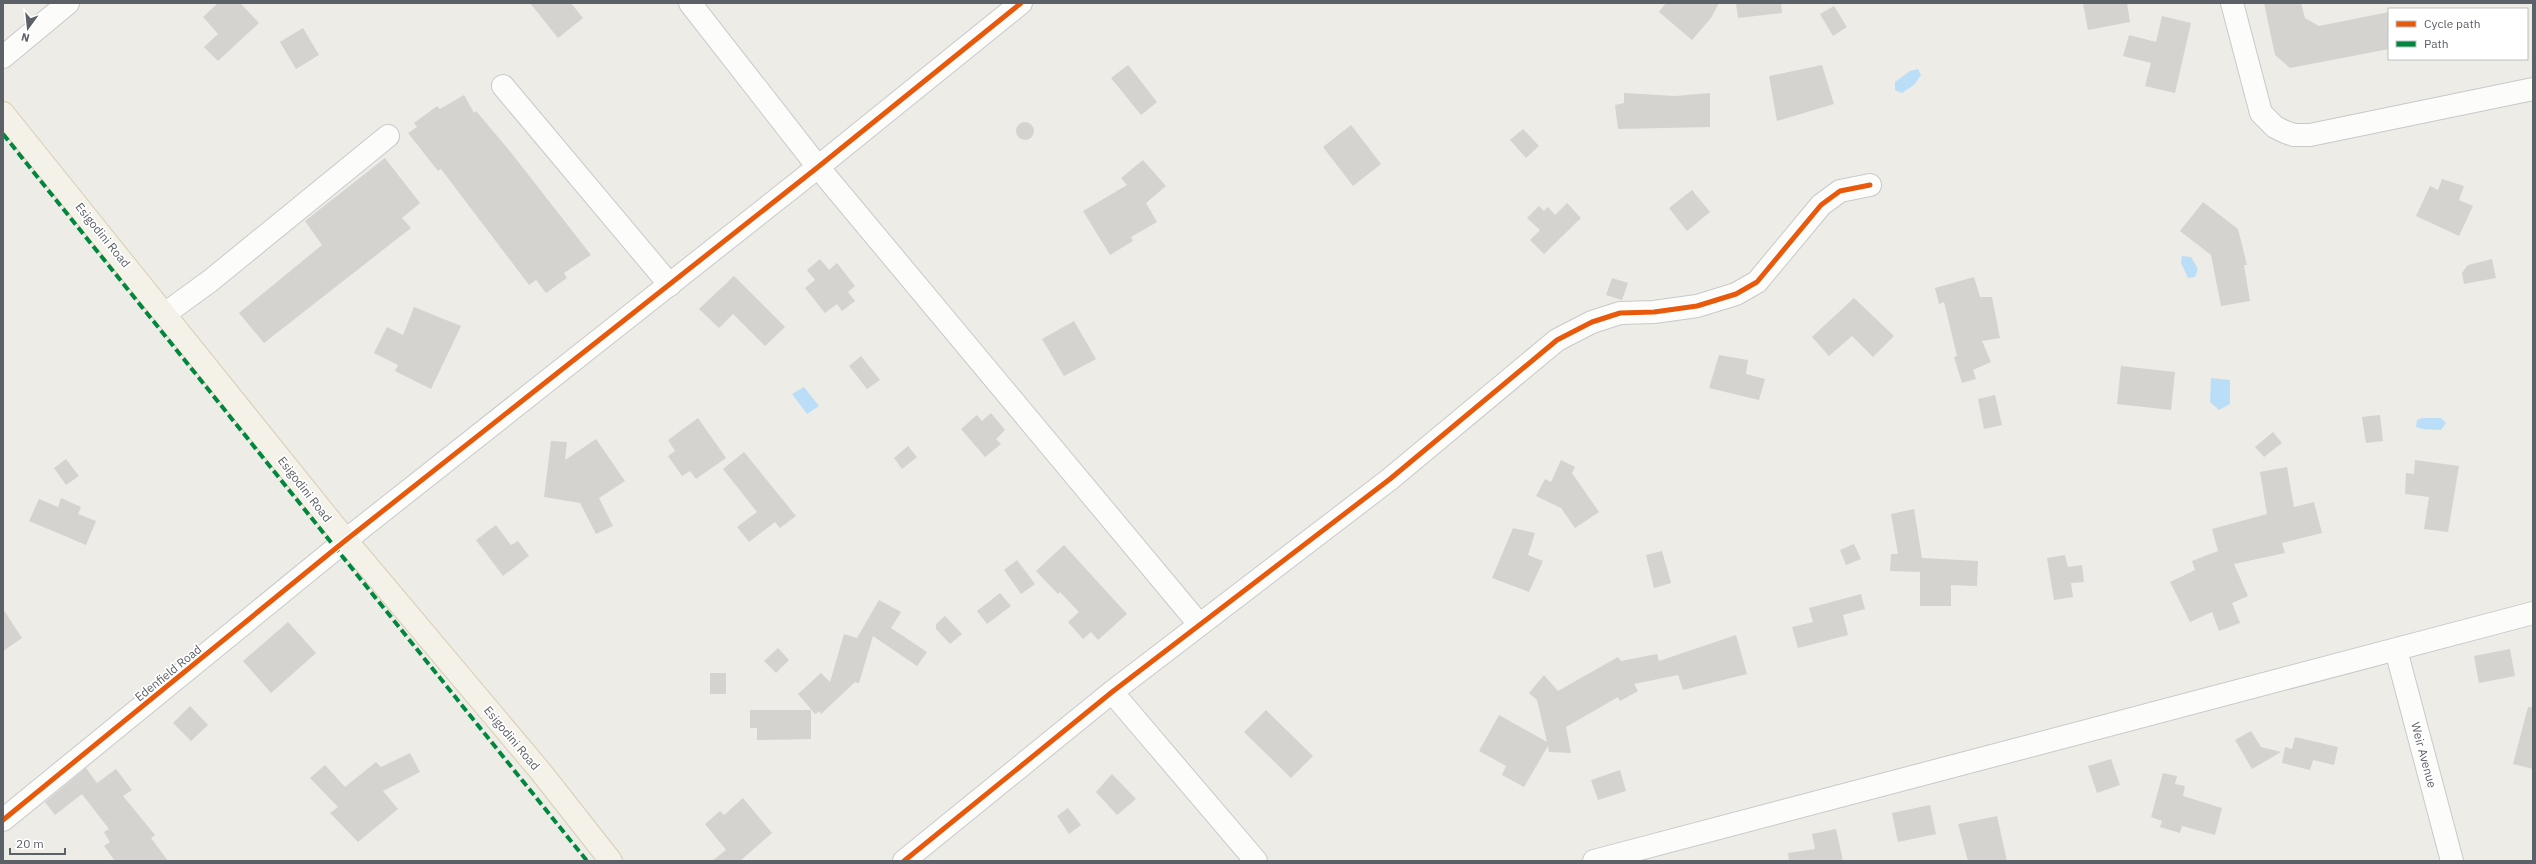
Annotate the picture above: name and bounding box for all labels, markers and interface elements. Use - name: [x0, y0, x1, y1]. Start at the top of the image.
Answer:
- north arrow: [8, 8, 48, 48]
- legend: [2388, 8, 2528, 60]
- text: Cycle path: [2424, 16, 2481, 31]
- text: N: [20, 30, 31, 45]
- text: Path: [2424, 36, 2449, 51]
- street label: Esigodini Road: [72, 200, 134, 270]
- street label: Esigodini Road: [275, 453, 335, 525]
- street label: Edenfield Road: [132, 642, 204, 704]
- street label: Esigodini Road: [481, 703, 543, 773]
- street label: Weir Avenue: [2408, 721, 2440, 790]
- scale bar: [10, 830, 65, 856]
- text: 20 m: [16, 836, 44, 851]

